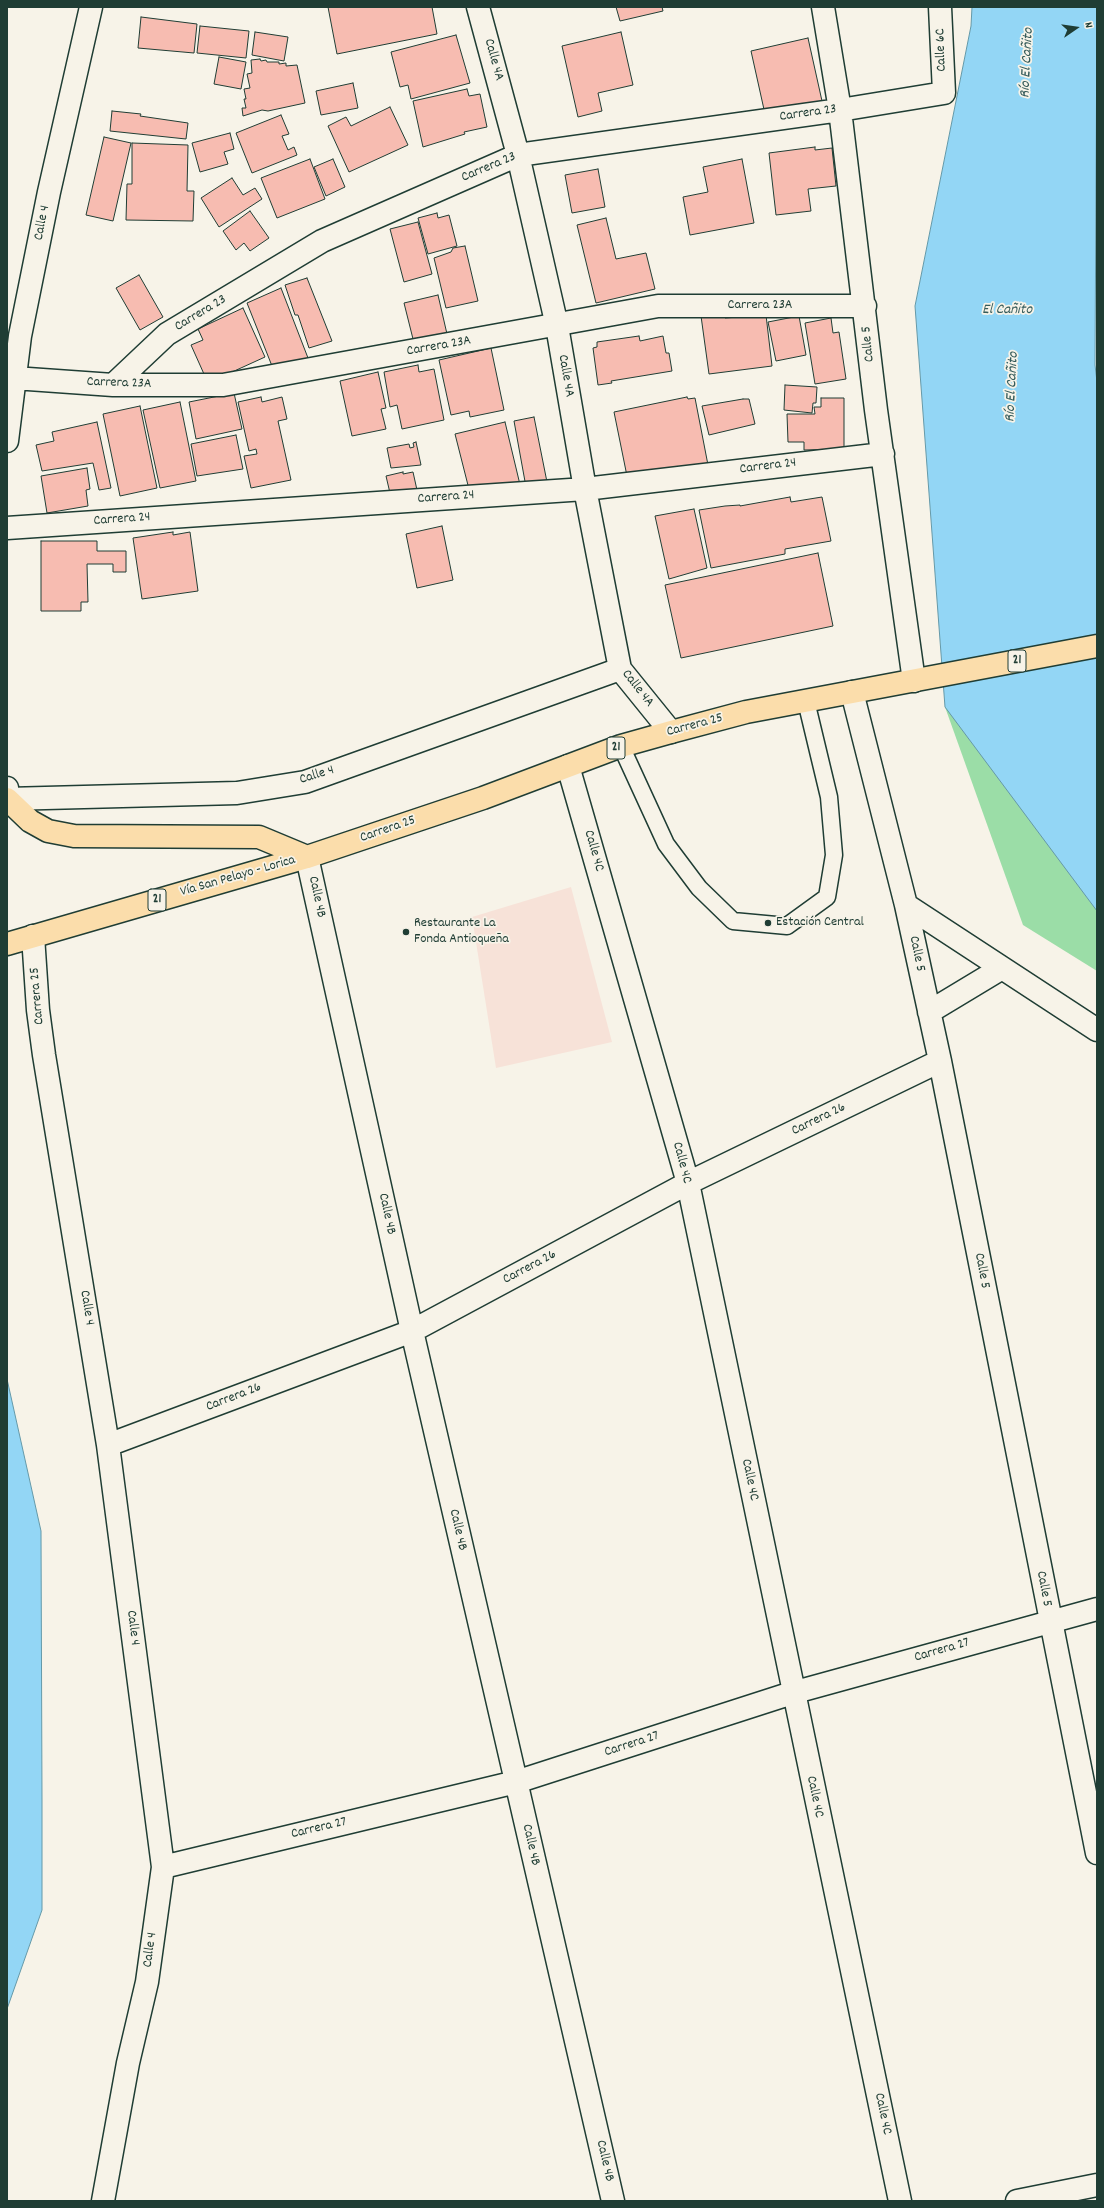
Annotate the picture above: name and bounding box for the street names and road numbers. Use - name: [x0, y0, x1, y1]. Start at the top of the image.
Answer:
- street label: Calle 6C: [933, 28, 951, 72]
- street label: Calle 4A: [479, 37, 507, 83]
- street label: Carrera 23: [778, 102, 838, 126]
- street label: Carrera 23: [459, 149, 519, 187]
- street label: Calle 4: [31, 204, 55, 242]
- street label: Carrera 23: [172, 292, 230, 336]
- street label: Carrera 23A: [728, 298, 792, 314]
- street label: Calle 5: [859, 325, 879, 363]
- street label: Carrera 23A: [406, 333, 472, 361]
- street label: Calle 4A: [553, 353, 577, 399]
- street label: Carrera 23A: [86, 374, 152, 394]
- street label: Carrera 24: [739, 455, 797, 479]
- street label: Carrera 24: [417, 488, 475, 508]
- street label: Carrera 24: [93, 510, 151, 530]
- road number: 21: [1008, 650, 1026, 672]
- street label: Calle 4A: [617, 667, 657, 711]
- street label: Carrera 25: [665, 710, 725, 742]
- road number: 21: [607, 737, 625, 759]
- street label: Calle 4: [298, 763, 336, 789]
- street label: Carrera 25: [358, 813, 418, 847]
- street label: Calle 4C: [579, 828, 607, 874]
- street label: Vía San Pelayo - Lorica: [179, 853, 297, 901]
- street label: Calle 4B: [303, 875, 329, 919]
- road number: 21: [148, 889, 166, 911]
- street label: Calle 5: [904, 935, 928, 973]
- street label: Carrera 25: [27, 967, 49, 1025]
- street label: Carrera 26: [789, 1100, 849, 1140]
- street label: Calle 4C: [667, 1140, 695, 1186]
- street label: Calle 4B: [373, 1192, 399, 1236]
- street label: Carrera 26: [500, 1247, 560, 1289]
- street label: Calle 5: [969, 1252, 993, 1290]
- street label: Calle 4: [75, 1289, 97, 1327]
- street label: Carrera 26: [204, 1380, 264, 1416]
- street label: Calle 4C: [736, 1458, 762, 1502]
- street label: Calle 4B: [444, 1508, 470, 1552]
- street label: Calle 5: [1031, 1570, 1055, 1608]
- street label: Calle 4: [122, 1609, 142, 1647]
- street label: Carrera 27: [913, 1635, 971, 1667]
- street label: Carrera 27: [603, 1728, 661, 1762]
- street label: Calle 4C: [801, 1775, 827, 1819]
- street label: Carrera 27: [290, 1814, 348, 1844]
- street label: Calle 4B: [517, 1823, 543, 1867]
- street label: Calle 4: [140, 1931, 162, 1969]
- street label: Calle 4C: [869, 2092, 895, 2136]
- street label: Calle 4B: [591, 2139, 617, 2183]

